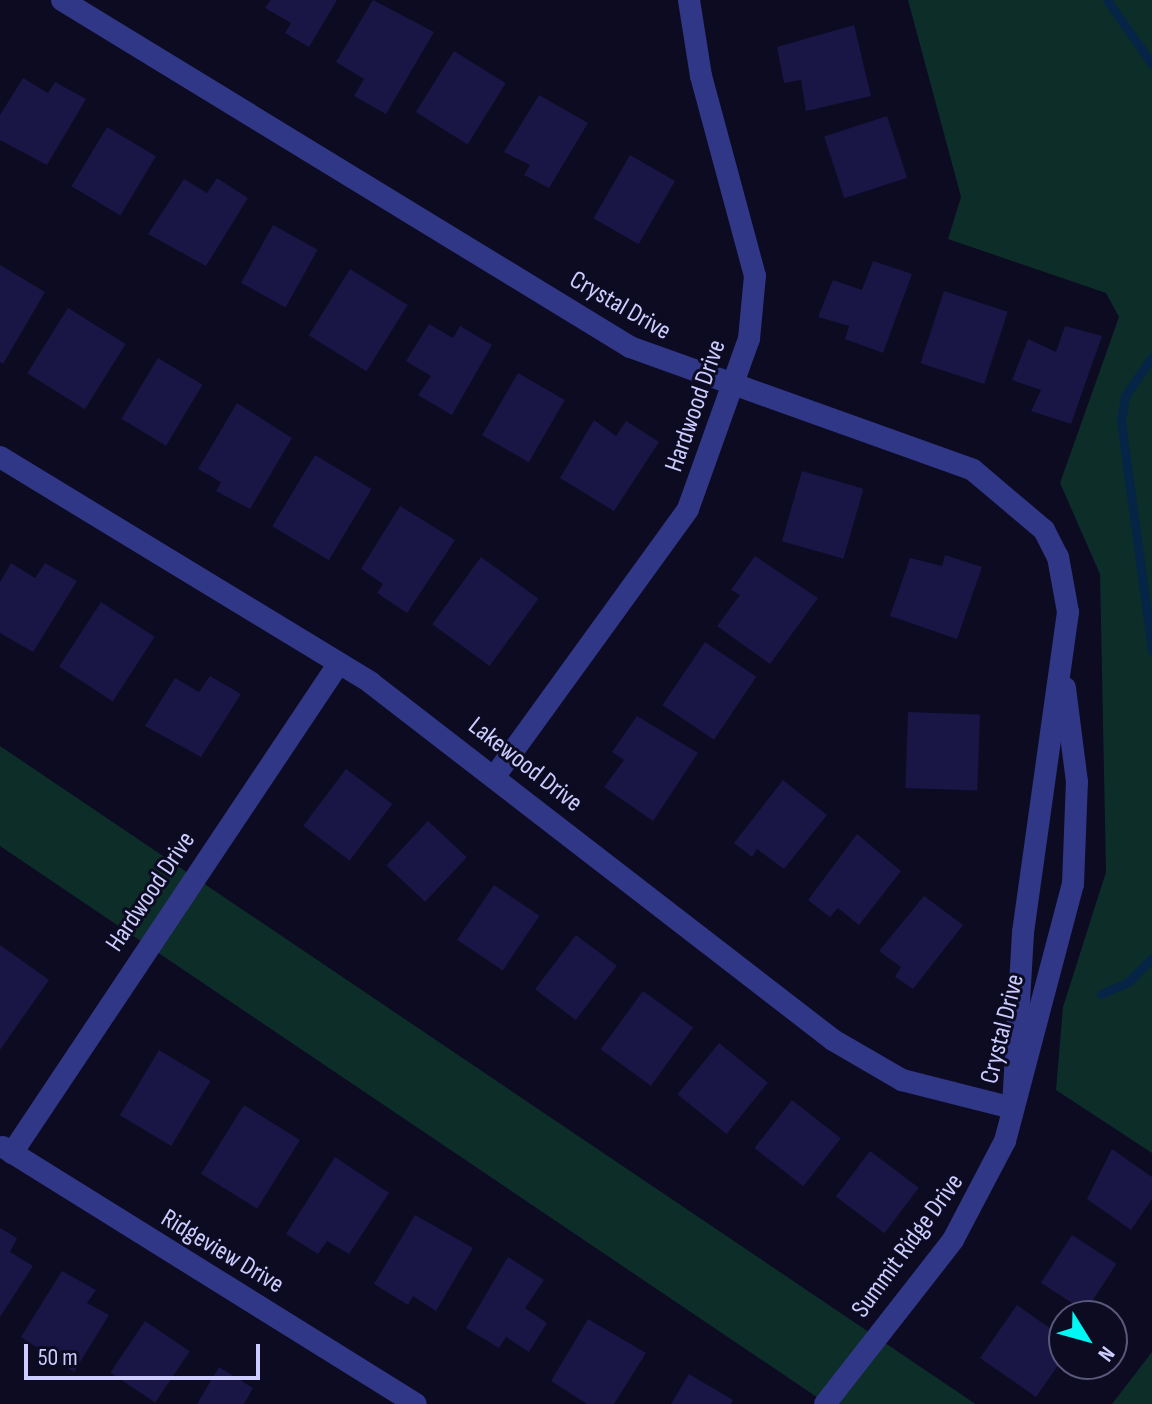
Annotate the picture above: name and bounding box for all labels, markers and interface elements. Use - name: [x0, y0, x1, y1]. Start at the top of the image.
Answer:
- street label: Crystal Drive: [564, 265, 676, 347]
- street label: Hardwood Drive: [659, 336, 733, 476]
- street label: Lakewood Drive: [462, 711, 588, 819]
- street label: Hardwood Drive: [100, 826, 202, 958]
- street label: Crystal Drive: [974, 971, 1032, 1087]
- street label: Summit Ridge Drive: [845, 1168, 971, 1324]
- street label: Ridgeview Drive: [155, 1203, 289, 1301]
- north arrow: [1048, 1300, 1128, 1380]
- scale bar: [28, 1328, 264, 1378]
- text: N: [1092, 1341, 1120, 1366]
- text: 50 m: [38, 1343, 78, 1372]

